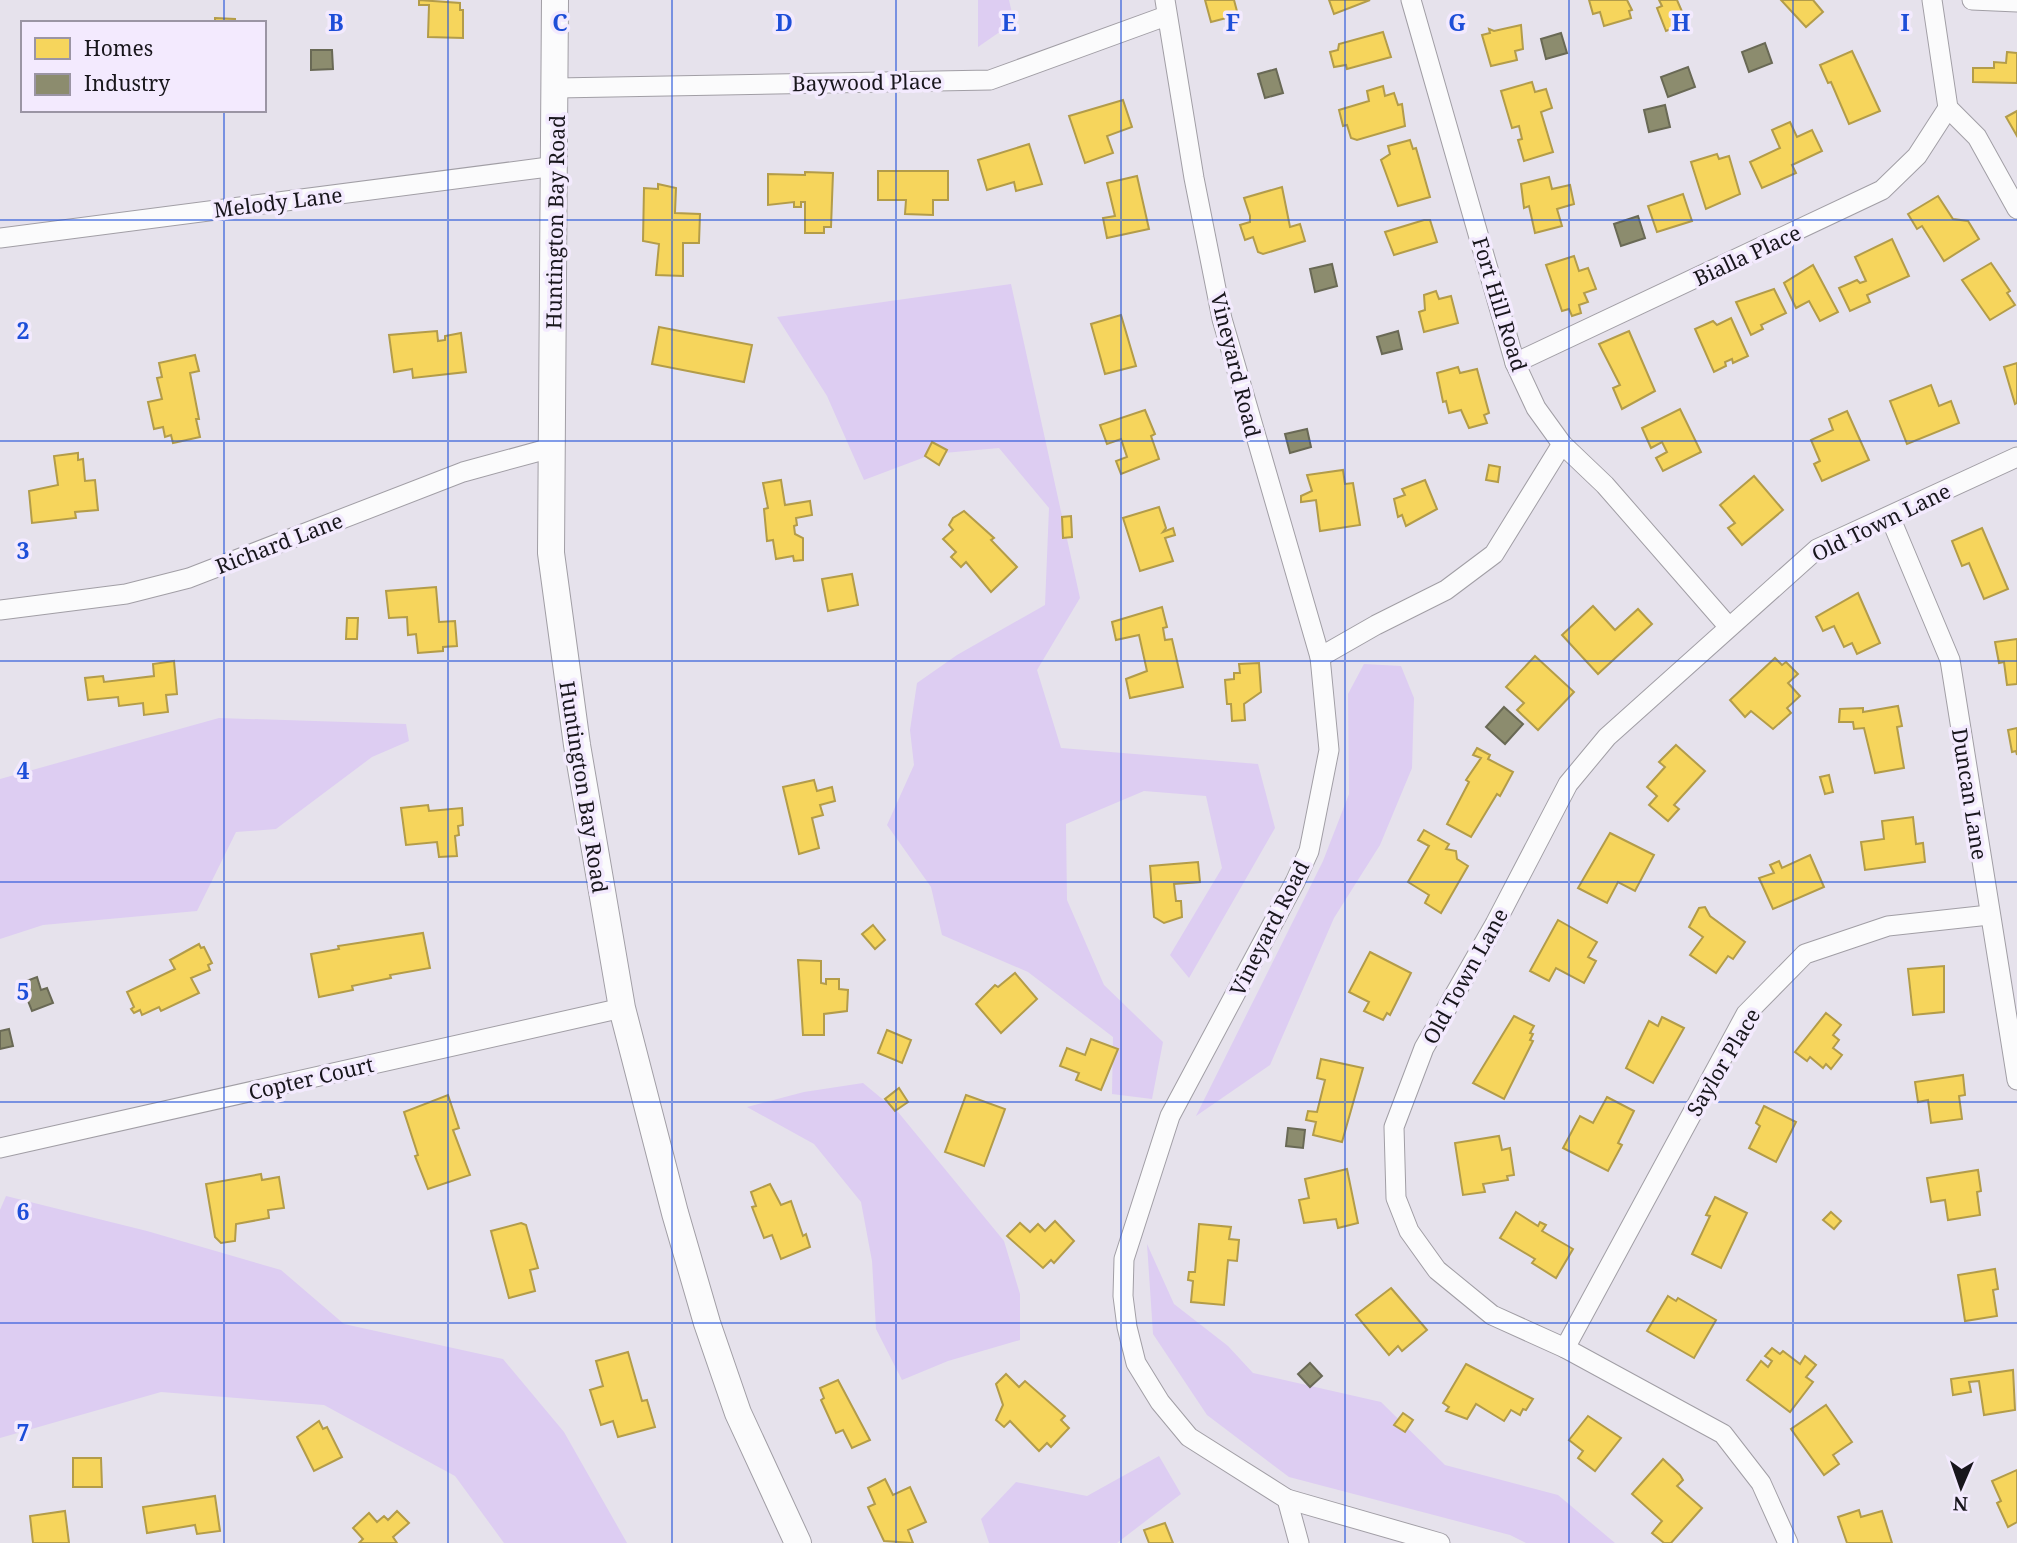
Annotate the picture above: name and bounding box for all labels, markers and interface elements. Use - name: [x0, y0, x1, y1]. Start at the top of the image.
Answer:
- text: B: [328, 6, 344, 38]
- text: C: [552, 6, 568, 38]
- text: D: [775, 6, 793, 38]
- text: E: [1001, 6, 1017, 38]
- text: F: [1226, 6, 1240, 38]
- text: G: [1448, 6, 1466, 38]
- text: H: [1672, 6, 1691, 38]
- text: I: [1900, 6, 1910, 38]
- legend: [21, 21, 266, 112]
- text: Homes: [84, 34, 153, 62]
- street label: Baywood Place: [792, 67, 942, 97]
- text: Industry: [84, 69, 170, 97]
- street label: Huntington Bay Road: [539, 115, 571, 329]
- street label: Melody Lane: [212, 180, 344, 224]
- street label: Bialla Place: [1689, 218, 1805, 292]
- street label: Fort Hill Road: [1466, 234, 1534, 375]
- street label: Vineyard Road: [1204, 290, 1268, 440]
- text: 2: [17, 314, 30, 346]
- street label: Old Town Lane: [1807, 476, 1955, 568]
- street label: Richard Lane: [211, 506, 347, 580]
- text: 3: [17, 534, 30, 566]
- street label: Huntington Bay Road: [553, 679, 615, 895]
- street label: Duncan Lane: [1946, 726, 1994, 862]
- text: 4: [17, 754, 30, 786]
- street label: Vineyard Road: [1223, 856, 1315, 1000]
- street label: Old Town Lane: [1416, 903, 1514, 1049]
- text: 5: [17, 975, 30, 1007]
- street label: Saylor Place: [1680, 1003, 1766, 1121]
- street label: Copter Court: [246, 1050, 376, 1106]
- text: 6: [17, 1195, 30, 1227]
- text: 7: [17, 1416, 30, 1448]
- north arrow: [1926, 1452, 1996, 1522]
- text: N: [1952, 1491, 1968, 1517]

